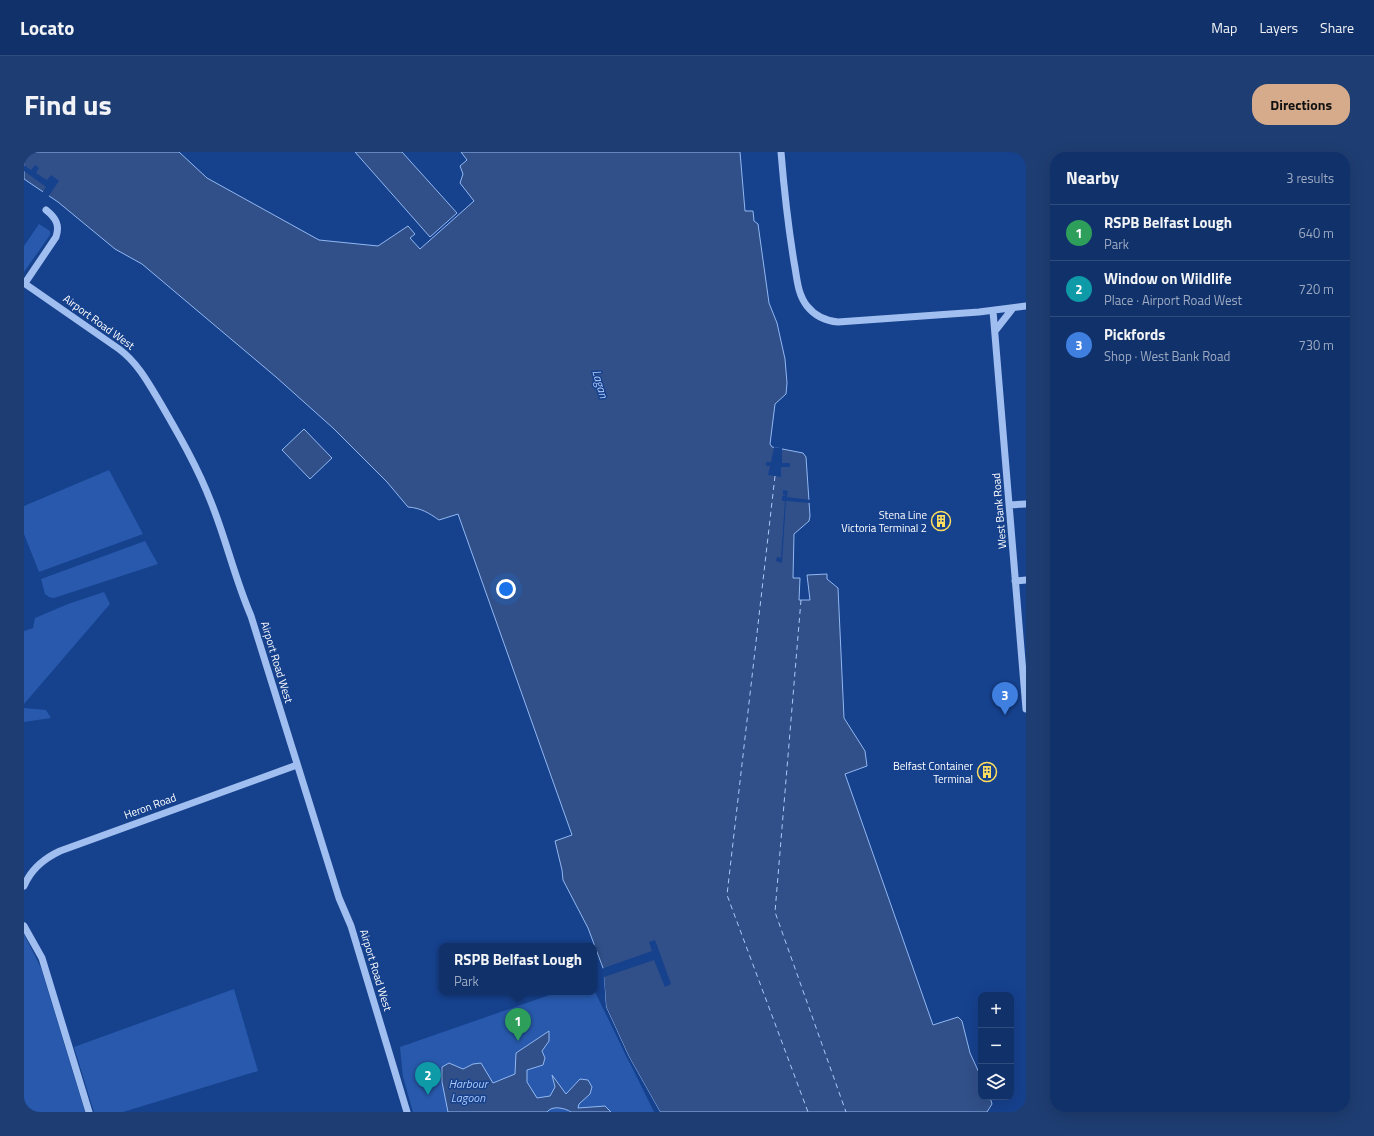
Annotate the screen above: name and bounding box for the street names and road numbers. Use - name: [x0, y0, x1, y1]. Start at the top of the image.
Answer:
- street label: Airport Road West: [60, 291, 138, 353]
- street label: West Bank Road: [988, 472, 1010, 550]
- street label: Airport Road West: [257, 619, 297, 705]
- street label: Heron Road: [122, 789, 179, 823]
- street label: Airport Road West: [356, 927, 396, 1013]

